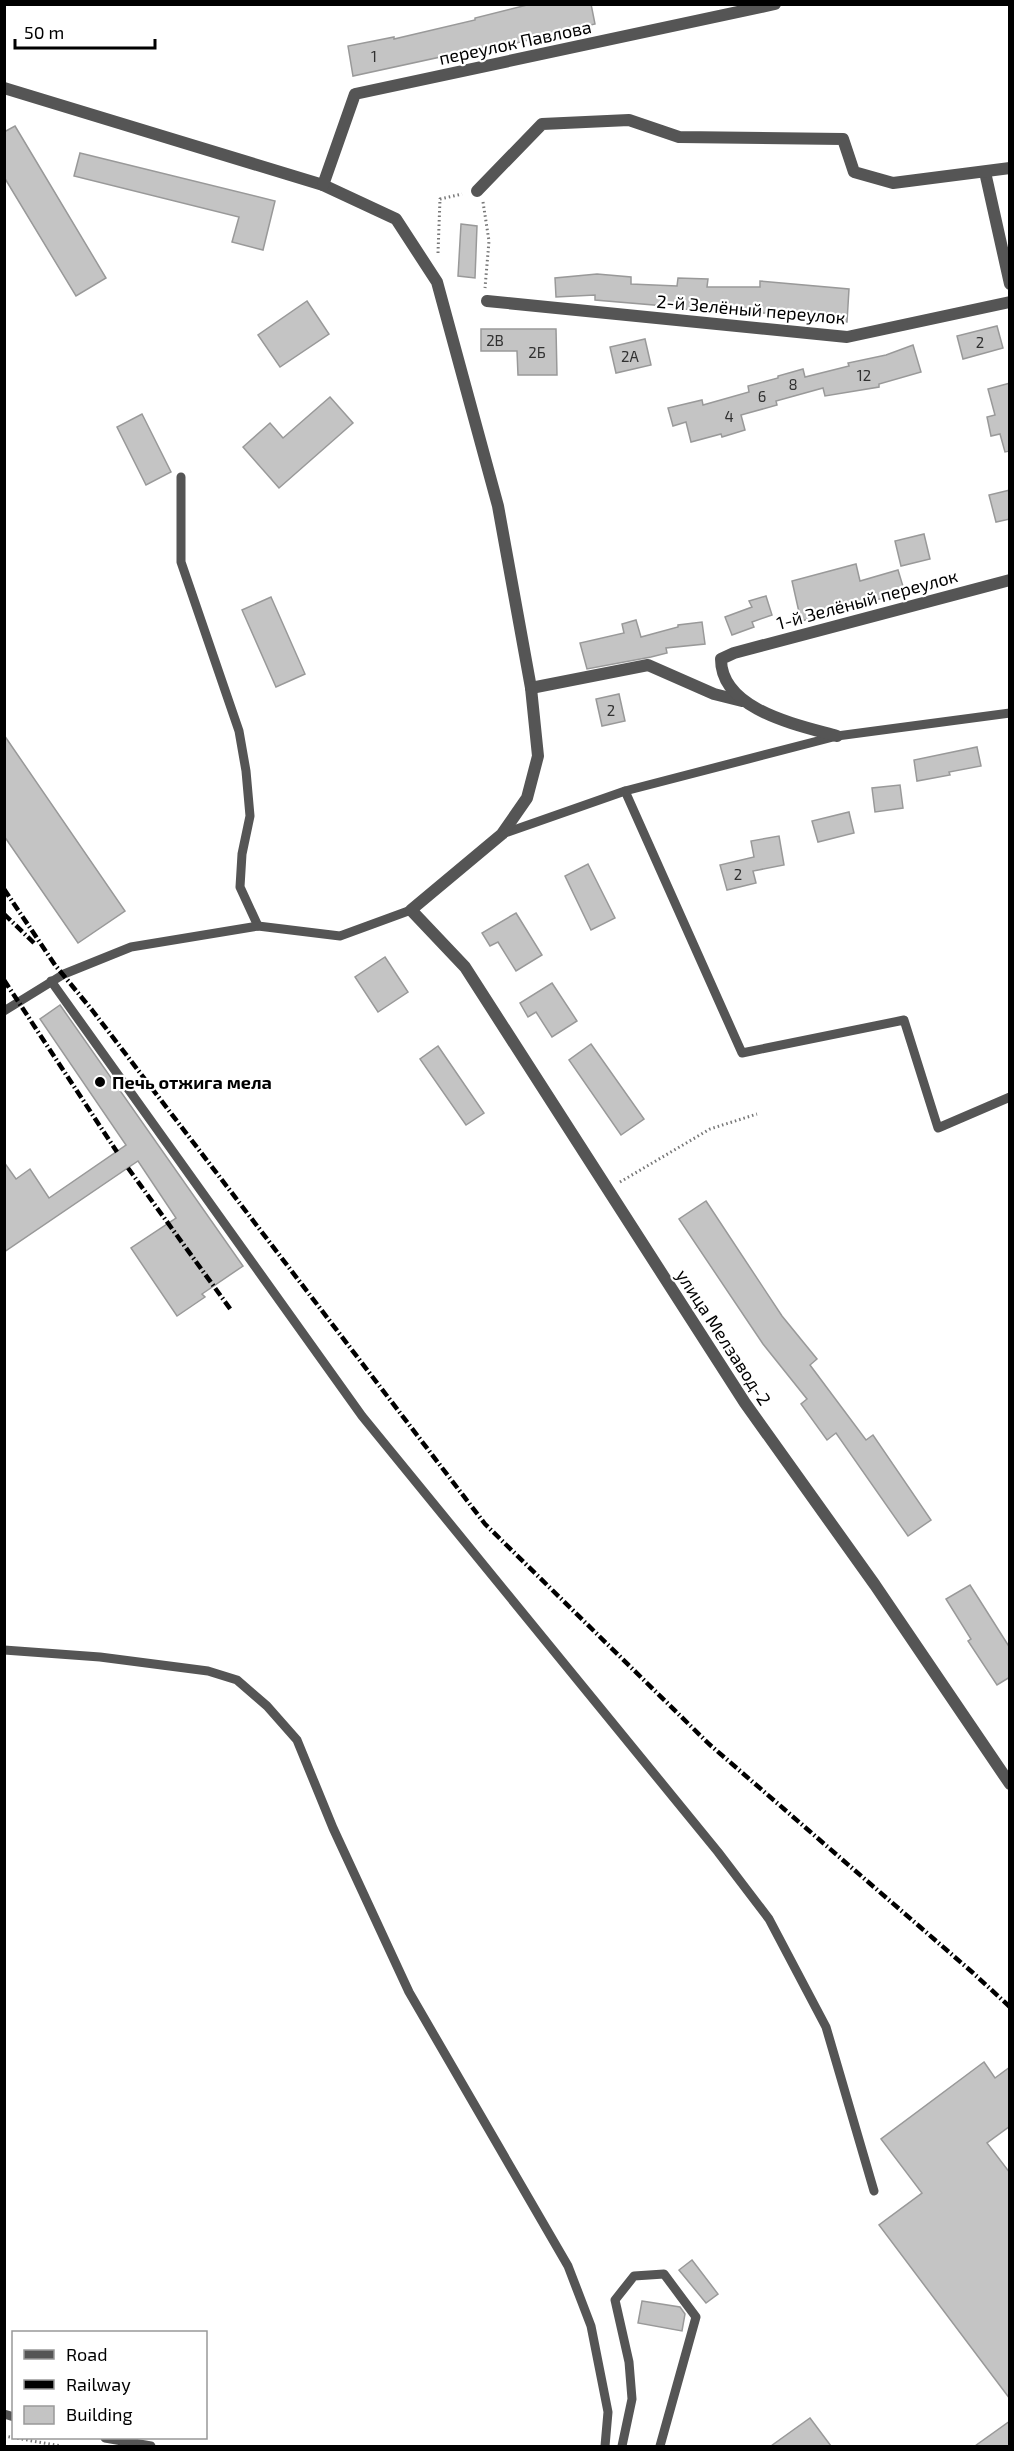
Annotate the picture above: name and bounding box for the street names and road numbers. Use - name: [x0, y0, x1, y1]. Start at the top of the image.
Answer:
- street label: переулок Павлова: [437, 15, 593, 69]
- street label: 2-й Зелёный переулок: [656, 290, 847, 328]
- street label: 1-й Зелёный переулок: [774, 564, 960, 634]
- street label: улица Мелзавод-2: [672, 1265, 776, 1409]

